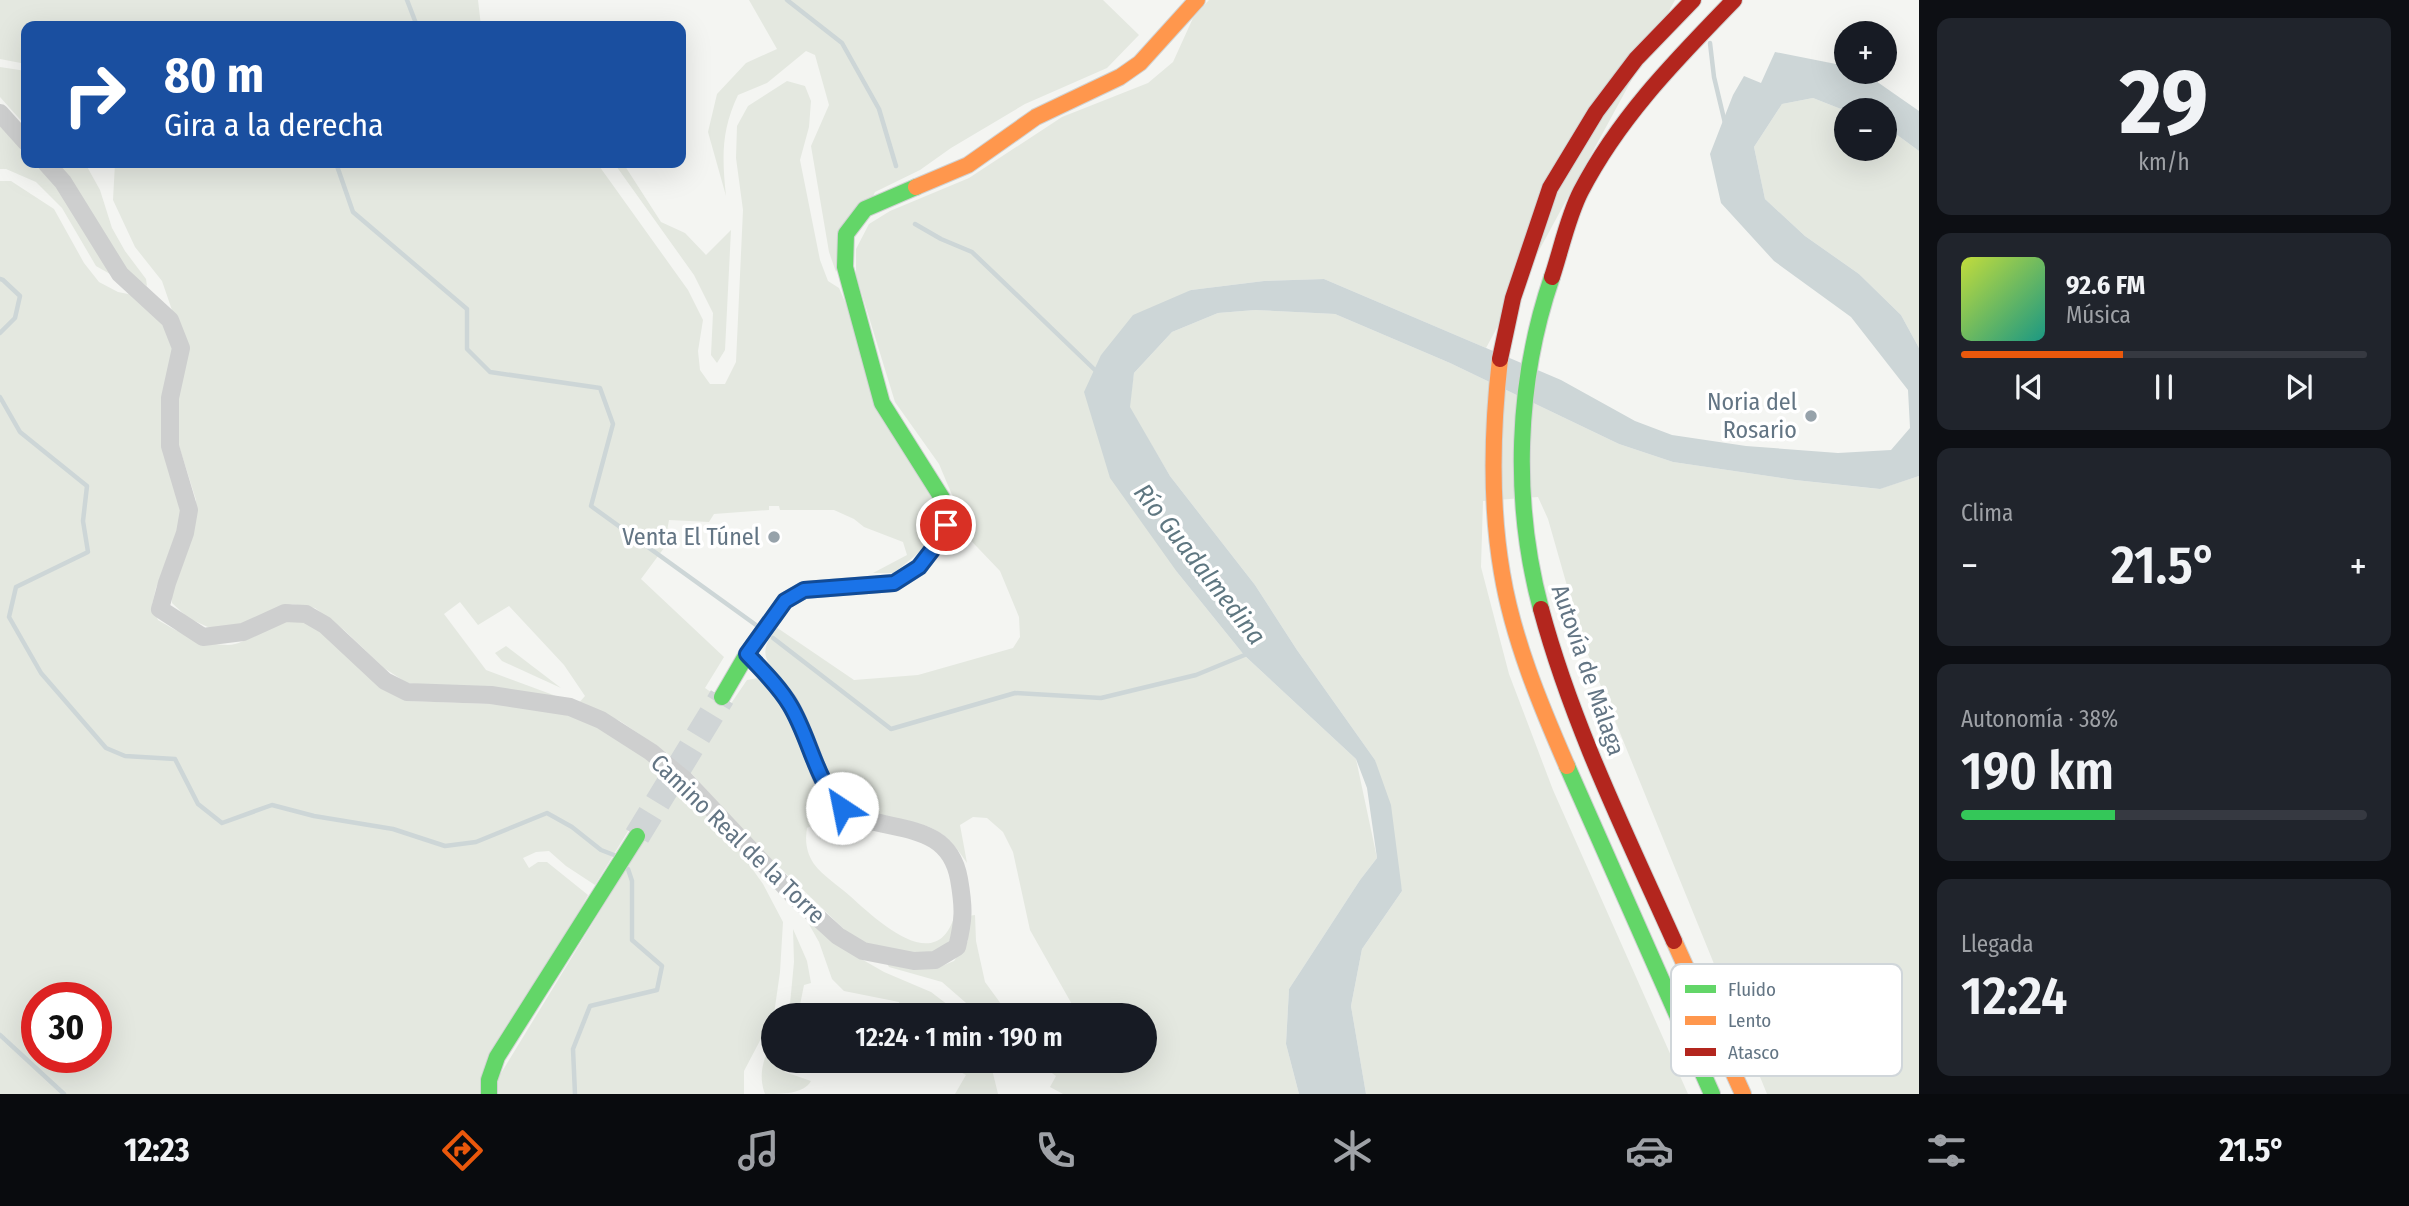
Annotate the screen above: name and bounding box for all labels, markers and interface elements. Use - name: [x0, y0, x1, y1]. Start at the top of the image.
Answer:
- map controls: [1834, 21, 1897, 161]
- button: +: [1834, 21, 1897, 84]
- text: 80 m: [164, 46, 264, 105]
- text: 29: [2120, 48, 2208, 157]
- icon: right: [49, 49, 140, 140]
- button: −: [1834, 98, 1897, 161]
- text: Gira a la derecha: [164, 106, 384, 144]
- text: km/h: [2138, 148, 2190, 176]
- text: 92.6 FM: [2066, 270, 2145, 301]
- text: Música: [2066, 301, 2131, 329]
- icon: previous: [2010, 368, 2048, 406]
- icon: pause: [2145, 368, 2183, 406]
- icon: next: [2280, 368, 2318, 406]
- place label: Noria del Rosario: [1707, 388, 1797, 444]
- marker: Noria del Rosario: [1803, 408, 1819, 424]
- water label: Río Guadalmedina: [1127, 478, 1272, 651]
- pin: [916, 495, 976, 555]
- text: Clima: [1961, 499, 2013, 527]
- icon: arrive: [927, 506, 965, 544]
- place label: Venta El Túnel: [622, 523, 760, 551]
- marker: Venta El Túnel: [766, 529, 782, 545]
- text: 21.5°: [2111, 534, 2217, 597]
- text: −: [1961, 543, 1978, 589]
- text: +: [2350, 543, 2367, 589]
- street label: Autovía de Málaga: [1546, 581, 1630, 759]
- text: Autonomía · 38%: [1961, 705, 2118, 733]
- text: 190 km: [1961, 740, 2114, 803]
- street label: Camino Real de la Torre: [645, 749, 831, 929]
- position arrow: [805, 771, 879, 845]
- text: Llegada: [1961, 930, 2033, 958]
- legend: [1671, 964, 1902, 1076]
- text: 12:24: [1961, 965, 2067, 1028]
- text: Fluido: [1728, 978, 1776, 1001]
- speed limit sign: 30: [21, 982, 112, 1073]
- text: Lento: [1728, 1009, 1771, 1032]
- text: 12:24 · 1 min · 190 m: [855, 1022, 1063, 1053]
- text: Atasco: [1728, 1041, 1779, 1064]
- icon: directions: [438, 1126, 487, 1175]
- icon: music: [734, 1126, 783, 1175]
- icon: phone: [1031, 1126, 1080, 1175]
- icon: climate: [1328, 1126, 1377, 1175]
- icon: car: [1625, 1126, 1674, 1175]
- icon: filters: [1922, 1126, 1971, 1175]
- text: 12:23: [124, 1131, 190, 1169]
- text: 21.5°: [2219, 1131, 2285, 1169]

